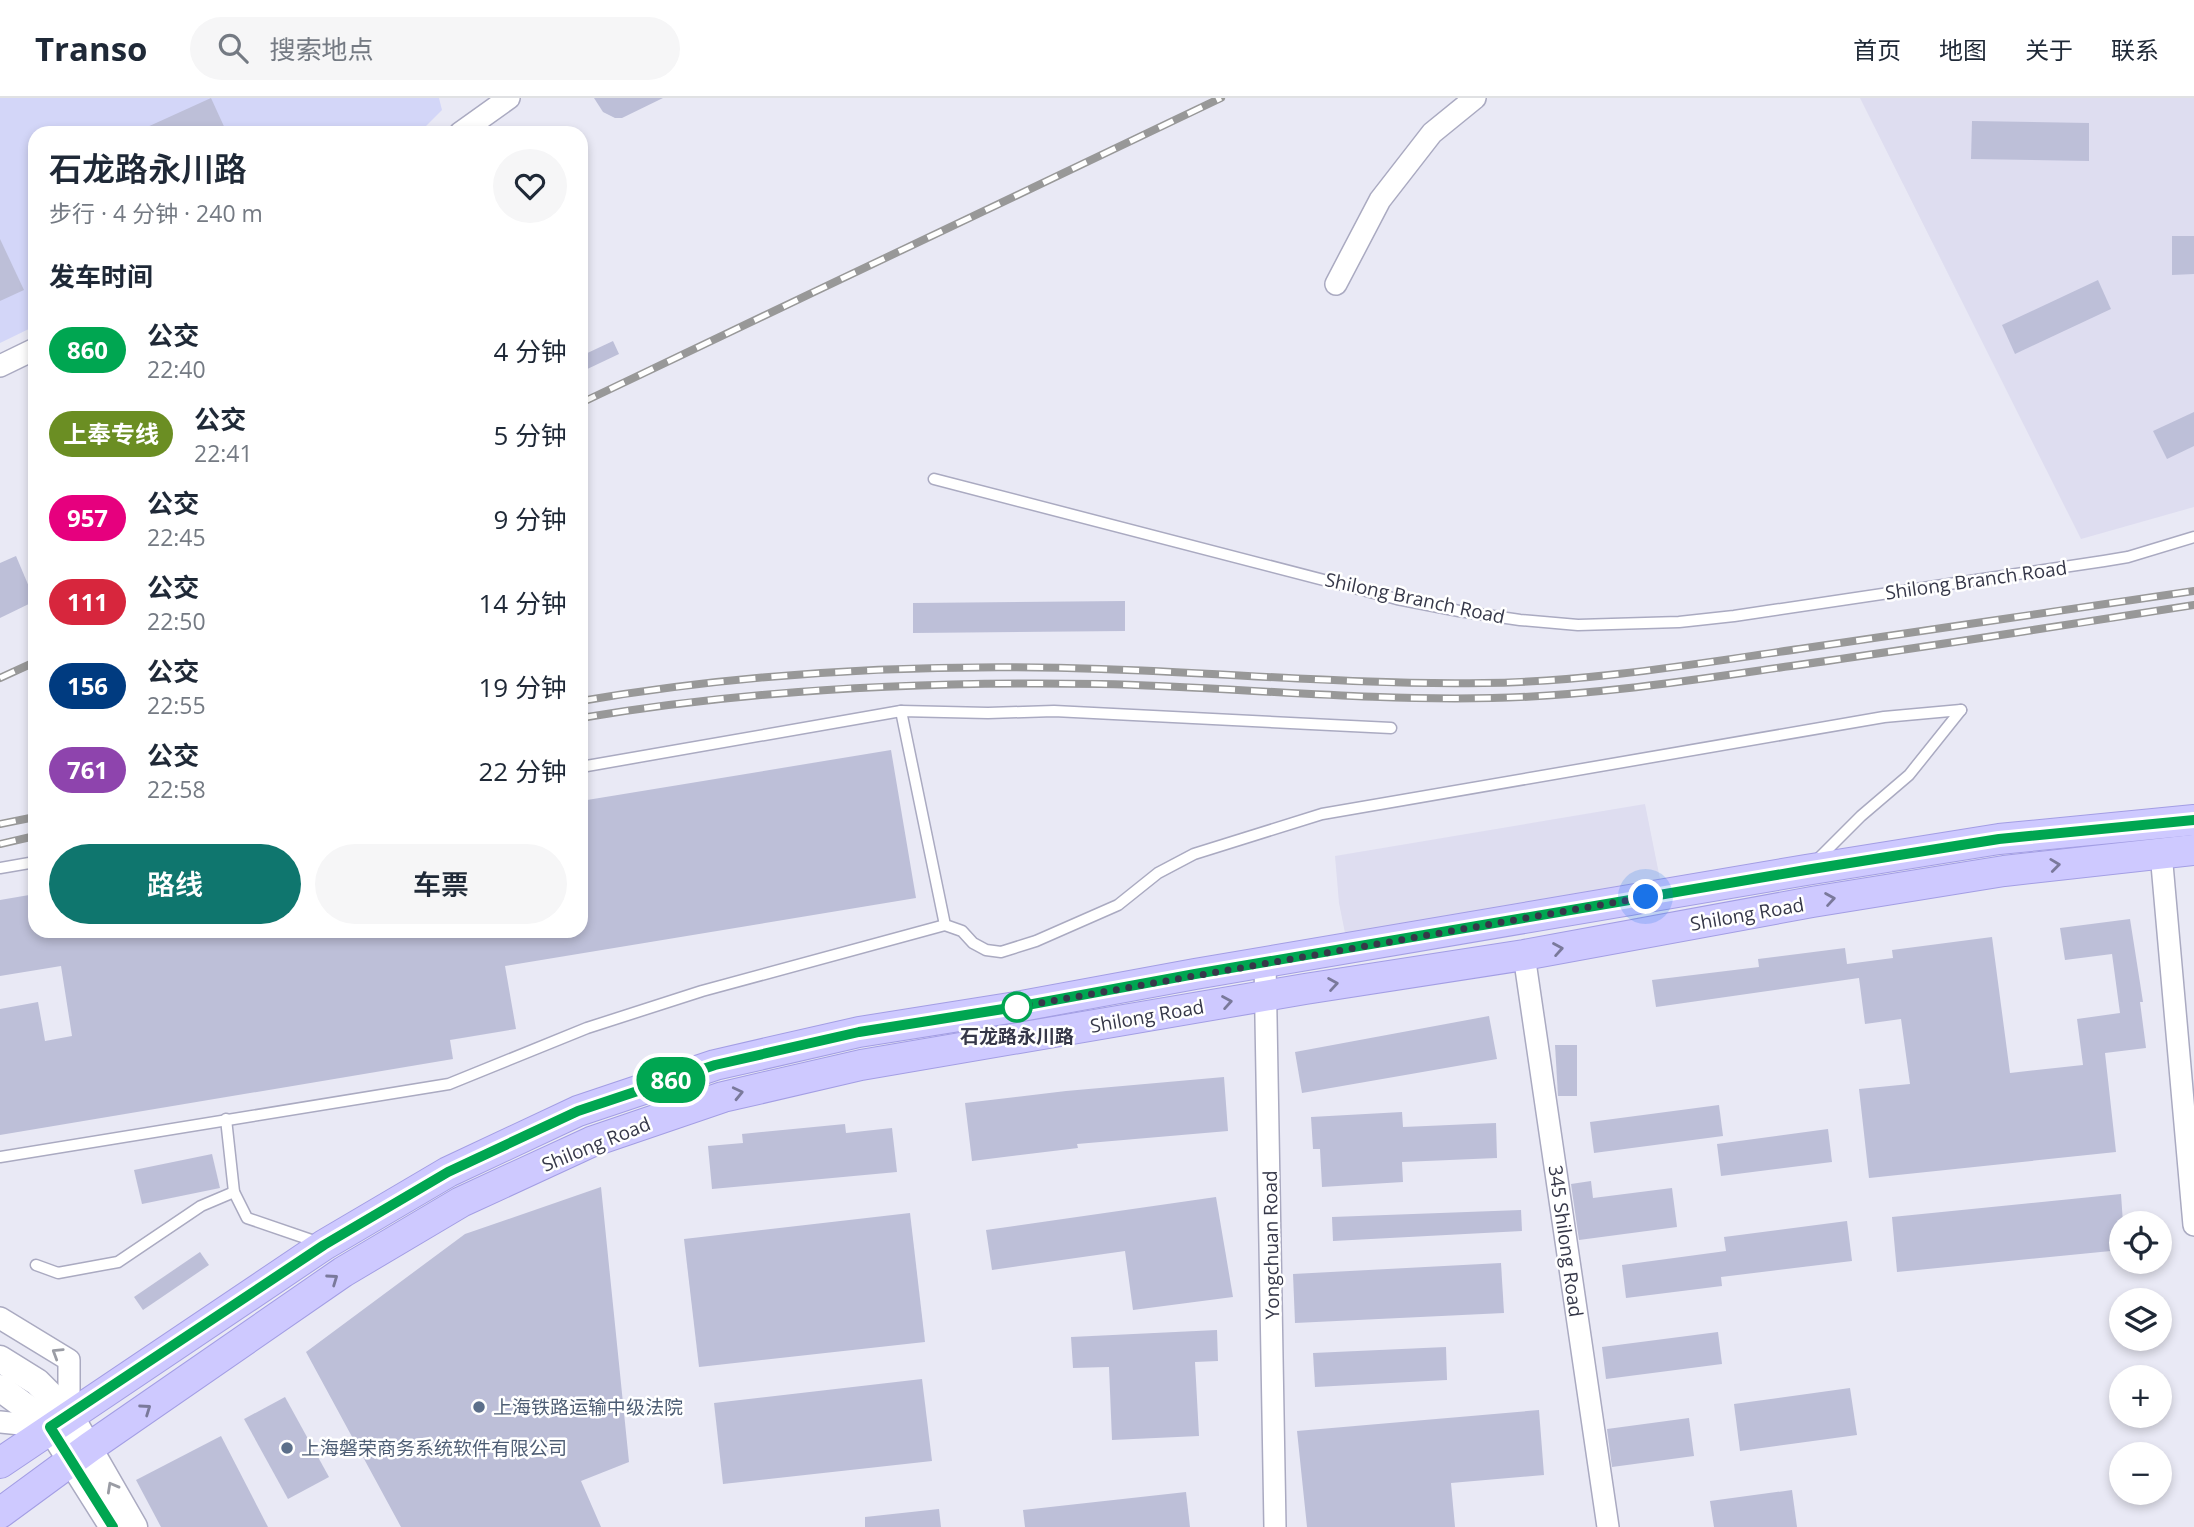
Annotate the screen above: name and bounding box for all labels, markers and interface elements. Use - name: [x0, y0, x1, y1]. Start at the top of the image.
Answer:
- search box: [190, 17, 680, 80]
- text: Transo: [35, 26, 148, 71]
- icon: search: [214, 29, 252, 67]
- text: 搜索地点: [270, 31, 374, 67]
- text: 首页: [1853, 33, 1901, 66]
- text: 地图: [1939, 33, 1987, 66]
- text: 关于: [2025, 33, 2073, 66]
- text: 联系: [2111, 33, 2159, 66]
- text: 石龙路永川路: [49, 146, 247, 191]
- button: heart: [493, 149, 567, 223]
- text: 步行 · 4 分钟 · 240 m: [49, 197, 263, 229]
- text: 发车时间: [49, 258, 153, 294]
- text: 公交: [147, 317, 199, 353]
- text: 860: [67, 333, 108, 366]
- text: 4 分钟: [493, 333, 567, 369]
- text: 22:40: [147, 353, 206, 385]
- text: 公交: [194, 401, 246, 437]
- text: 上奉专线: [63, 417, 159, 450]
- text: 5 分钟: [493, 417, 567, 453]
- text: 22:41: [194, 437, 253, 469]
- text: 公交: [147, 485, 199, 521]
- text: 957: [67, 501, 108, 534]
- text: 9 分钟: [493, 501, 567, 537]
- text: 22:45: [147, 521, 206, 553]
- street label: Shilong Branch Road: [1883, 554, 2069, 606]
- street label: Shilong Branch Road: [1323, 566, 1507, 630]
- text: 公交: [147, 569, 199, 605]
- text: 111: [67, 585, 108, 618]
- text: 14 分钟: [479, 585, 567, 621]
- text: 22:50: [147, 605, 206, 637]
- text: 公交: [147, 653, 199, 689]
- text: 156: [67, 669, 108, 702]
- text: 19 分钟: [479, 669, 567, 705]
- text: 22:55: [147, 689, 206, 721]
- text: 公交: [147, 737, 199, 773]
- text: 761: [67, 753, 108, 786]
- text: 22 分钟: [479, 753, 567, 789]
- text: 22:58: [147, 773, 206, 805]
- button: 路线: [49, 844, 301, 924]
- button: 车票: [315, 844, 567, 924]
- one-way arrow: [2049, 858, 2061, 873]
- your location: [1628, 879, 1663, 914]
- street label: Shilong Road: [1688, 891, 1806, 937]
- one-way arrow: [1824, 892, 1836, 907]
- one-way arrow: [1552, 942, 1564, 957]
- one-way arrow: [1328, 977, 1339, 992]
- marker: 石龙路永川路: [1002, 992, 1032, 1022]
- street label: Shilong Road: [1088, 993, 1206, 1039]
- one-way arrow: [1221, 995, 1233, 1010]
- place label: 石龙路永川路: [960, 1023, 1074, 1049]
- line badge: 860: [631, 1057, 711, 1103]
- text: 860: [650, 1063, 692, 1096]
- one-way arrow: [732, 1087, 744, 1101]
- street label: Shilong Road: [538, 1110, 654, 1178]
- street label: 345 Shilong Road: [1542, 1163, 1590, 1319]
- street label: Yongchuan Road: [1257, 1170, 1285, 1320]
- map controls: [2109, 1211, 2172, 1505]
- button: locate: [2109, 1211, 2172, 1274]
- one-way arrow: [325, 1275, 338, 1287]
- button: layers: [2109, 1288, 2172, 1351]
- one-way arrow: [52, 1348, 65, 1361]
- button: +: [2109, 1365, 2172, 1428]
- place label: 上海铁路运输中级法院: [493, 1394, 683, 1420]
- marker: 上海铁路运输中级法院: [471, 1399, 487, 1415]
- one-way arrow: [138, 1404, 151, 1417]
- place label: 上海磐荣商务系统软件有限公司: [301, 1435, 567, 1461]
- marker: 上海磐荣商务系统软件有限公司: [279, 1440, 295, 1456]
- button: −: [2109, 1442, 2172, 1505]
- one-way arrow: [107, 1482, 120, 1494]

